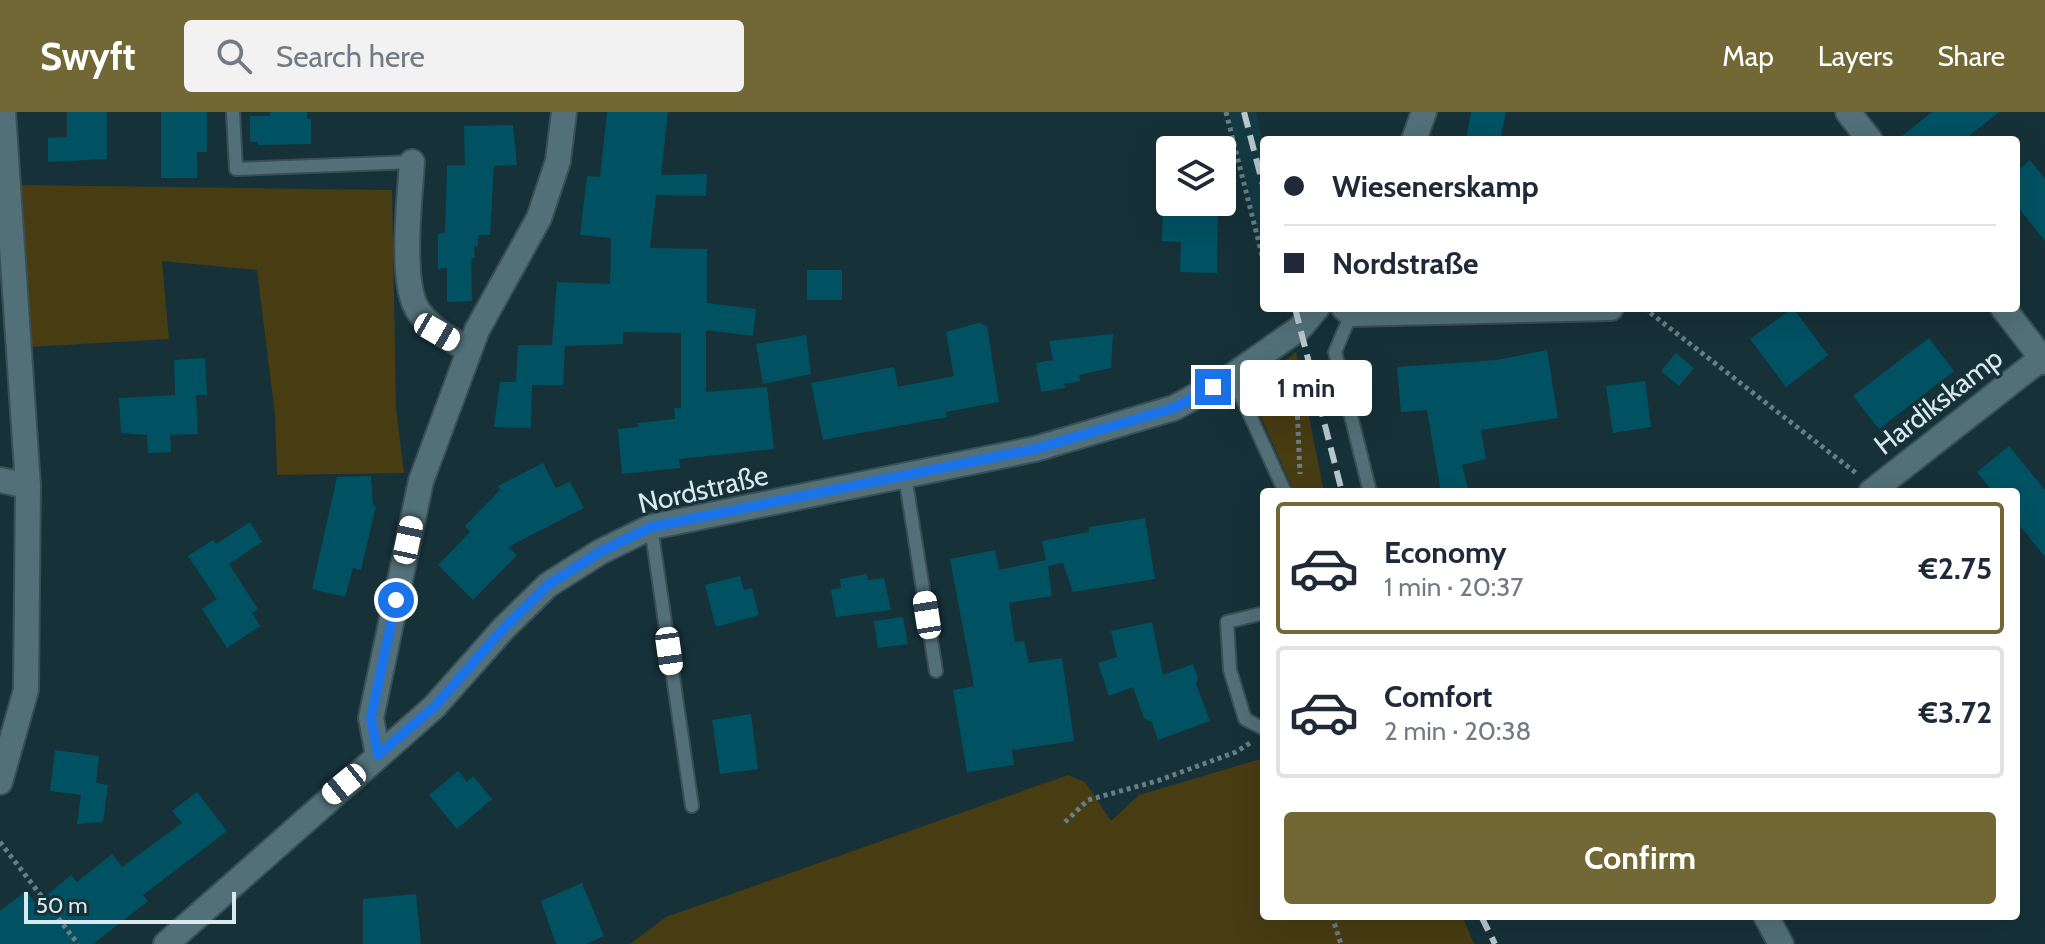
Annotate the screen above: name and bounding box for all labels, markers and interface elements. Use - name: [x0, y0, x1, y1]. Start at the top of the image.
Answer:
- search box: [184, 20, 744, 92]
- text: Swyft: [40, 33, 136, 80]
- icon: search: [212, 34, 256, 78]
- text: Search here: [276, 38, 425, 75]
- text: Map: [1722, 39, 1774, 73]
- text: Layers: [1818, 39, 1893, 73]
- text: Share: [1937, 39, 2005, 73]
- map controls: [1156, 136, 1236, 216]
- button: layers: [1156, 136, 1236, 216]
- text: Wiesenerskamp: [1332, 168, 1539, 205]
- text: Nordstraße: [1332, 245, 1479, 282]
- car: [410, 310, 464, 354]
- street label: Hardikskamp: [1867, 340, 2009, 462]
- callout: 1 min: [1241, 359, 1373, 415]
- route end: [1195, 369, 1231, 405]
- text: 1 min: [1277, 372, 1335, 404]
- street label: Nordstraße: [635, 458, 771, 520]
- car: [391, 514, 425, 566]
- icon: car: [1288, 532, 1360, 604]
- text: Economy: [1384, 534, 1507, 571]
- text: €2.75: [1919, 550, 1992, 587]
- text: 1 min · 20:37: [1384, 571, 1523, 603]
- route start: [378, 582, 414, 618]
- car: [911, 589, 943, 641]
- car: [654, 626, 684, 676]
- icon: car: [1288, 676, 1360, 748]
- text: Comfort: [1384, 678, 1492, 715]
- text: €3.72: [1919, 694, 1992, 731]
- text: 2 min · 20:38: [1384, 715, 1531, 747]
- car: [318, 760, 370, 808]
- button: Confirm: [1284, 812, 1996, 904]
- scale bar: [24, 888, 236, 924]
- text: 50 m: [36, 892, 88, 919]

